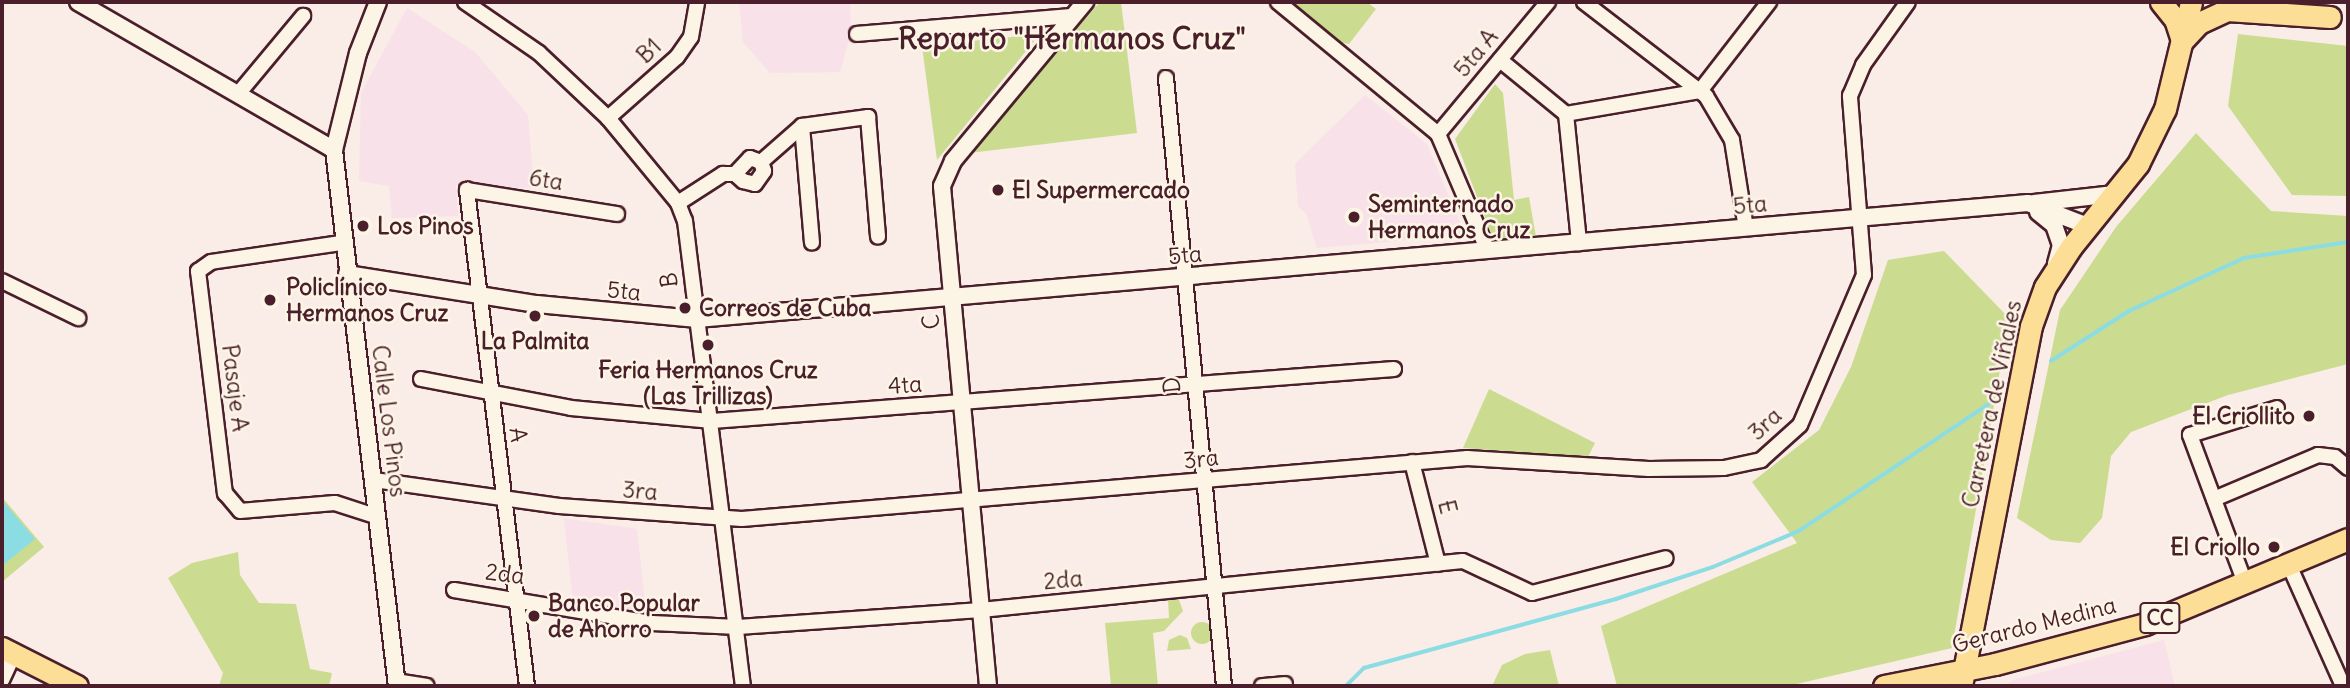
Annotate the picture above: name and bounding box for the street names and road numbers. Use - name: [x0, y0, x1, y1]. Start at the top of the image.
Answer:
- street label: 5ta A: [1448, 23, 1504, 83]
- street label: B1: [631, 33, 667, 69]
- street label: 6ta: [527, 164, 565, 196]
- street label: 5ta: [1732, 190, 1768, 220]
- street label: 5ta: [1167, 240, 1203, 270]
- street label: B: [654, 271, 684, 289]
- street label: 5ta: [606, 275, 642, 307]
- street label: Carretera de Viñales: [1957, 298, 2027, 510]
- street label: C: [917, 313, 945, 331]
- street label: Pasaje A: [216, 343, 254, 433]
- street label: Calle Los Pinos: [366, 343, 412, 499]
- street label: 4ta: [887, 370, 923, 400]
- street label: D: [1157, 375, 1187, 395]
- street label: 3ra: [1743, 402, 1787, 446]
- street label: A: [503, 426, 533, 444]
- street label: 3ra: [1182, 443, 1220, 475]
- street label: 3ra: [621, 476, 659, 506]
- street label: E: [1432, 497, 1462, 517]
- street label: 2da: [484, 558, 526, 590]
- street label: 2da: [1042, 565, 1084, 595]
- street label: Gerardo Medina: [1949, 591, 2119, 659]
- road number: CC: [2139, 600, 2181, 636]

